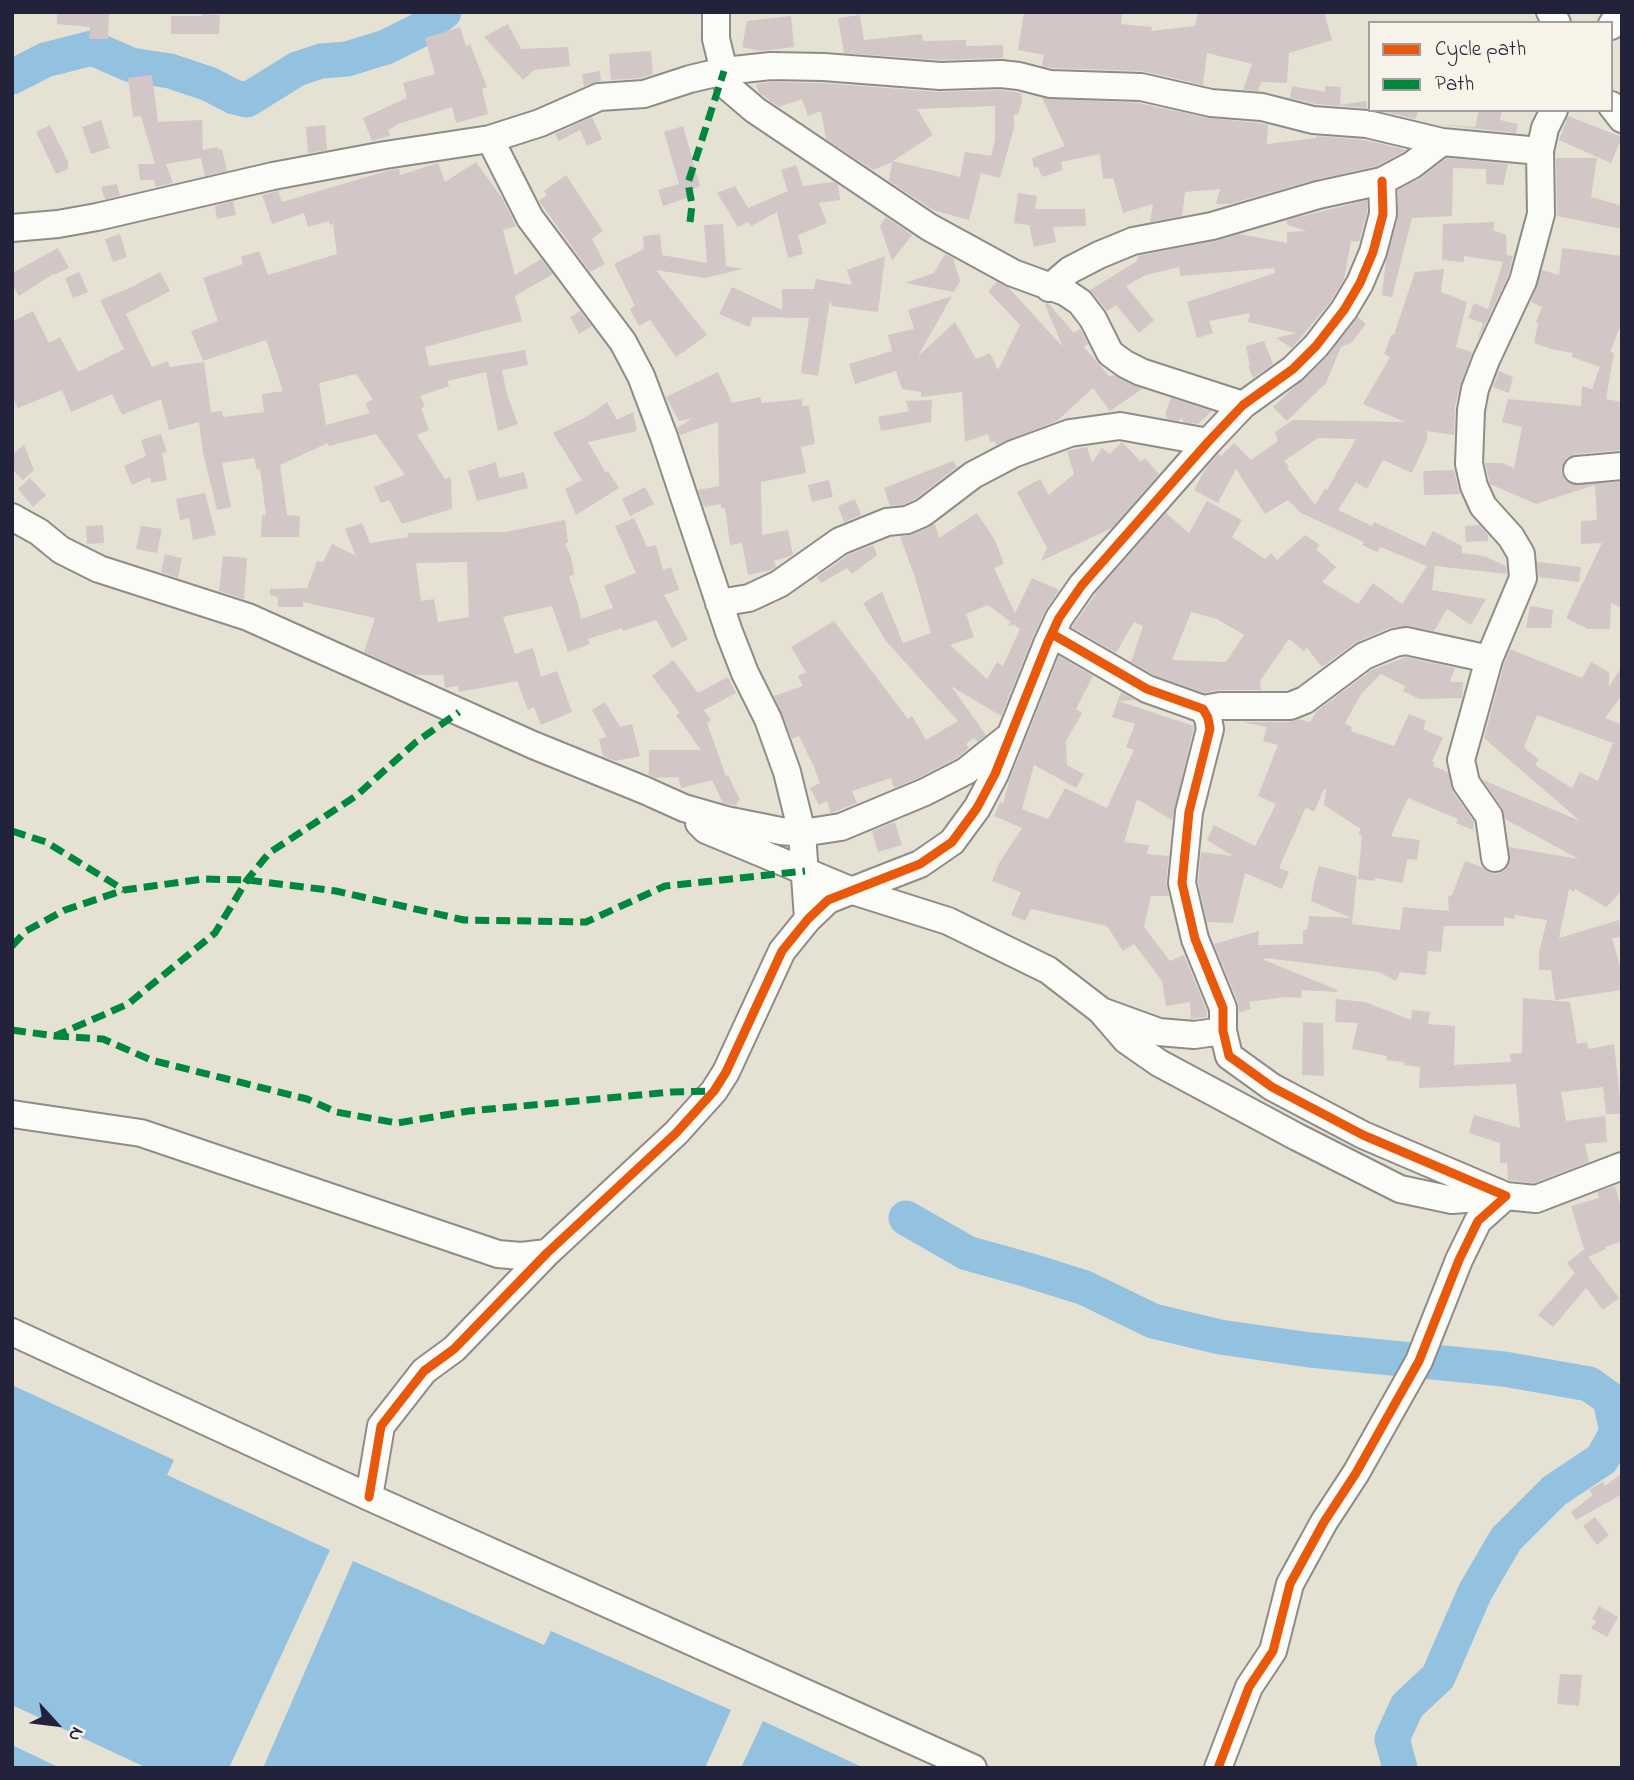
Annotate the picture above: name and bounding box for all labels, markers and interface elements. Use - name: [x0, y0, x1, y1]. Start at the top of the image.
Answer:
- legend: [1368, 21, 1613, 112]
- text: Cycle path: [1435, 35, 1526, 65]
- text: Path: [1435, 70, 1474, 100]
- north arrow: [21, 1689, 91, 1759]
- text: N: [60, 1722, 90, 1746]

